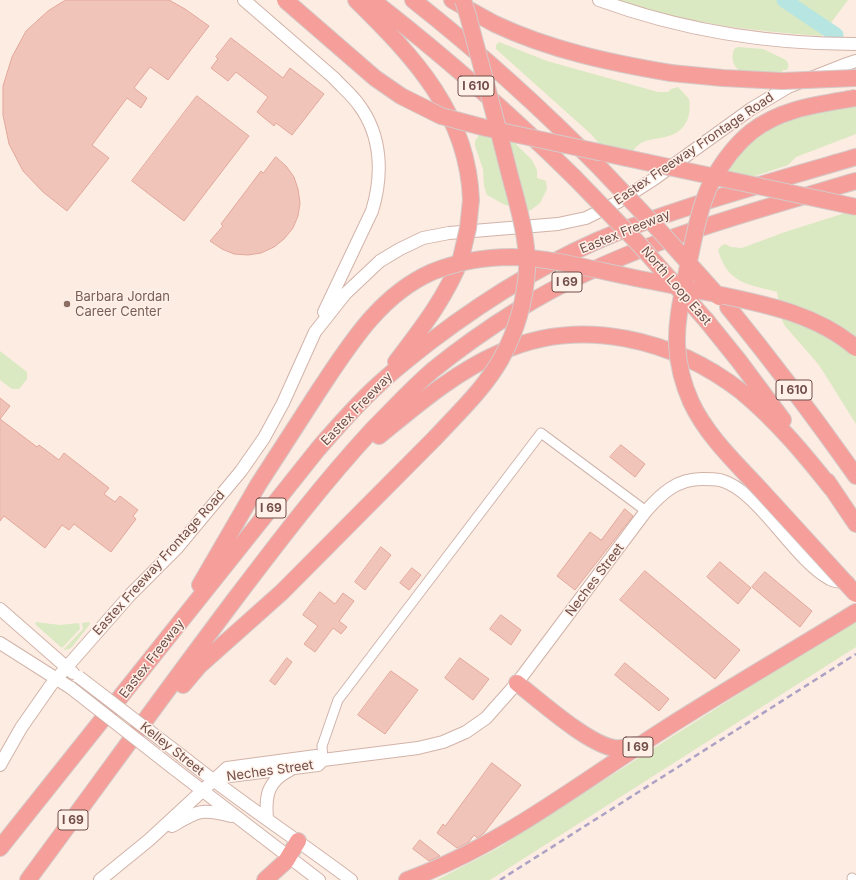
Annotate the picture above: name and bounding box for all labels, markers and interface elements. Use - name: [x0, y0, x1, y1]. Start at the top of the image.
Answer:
- road number: I 610: [458, 76, 494, 96]
- street label: Eastex Freeway Frontage Road: [611, 90, 777, 208]
- street label: Eastex Freeway: [578, 207, 672, 257]
- street label: North Loop East: [638, 243, 714, 329]
- road number: I 69: [552, 272, 582, 292]
- place label: Barbara Jordan Career Center: [75, 289, 170, 320]
- marker: Barbara Jordan Career Center: [62, 299, 72, 309]
- street label: Eastex Freeway: [318, 369, 396, 449]
- road number: I 610: [776, 380, 812, 400]
- street label: Eastex Freeway Frontage Road: [90, 487, 228, 639]
- road number: I 69: [256, 498, 286, 518]
- street label: Neches Street: [563, 540, 627, 620]
- street label: Eastex Freeway: [116, 616, 188, 702]
- street label: Kelley Street: [137, 719, 207, 779]
- road number: I 69: [623, 737, 653, 757]
- street label: Neches Street: [226, 757, 314, 785]
- road number: I 69: [58, 810, 88, 830]

